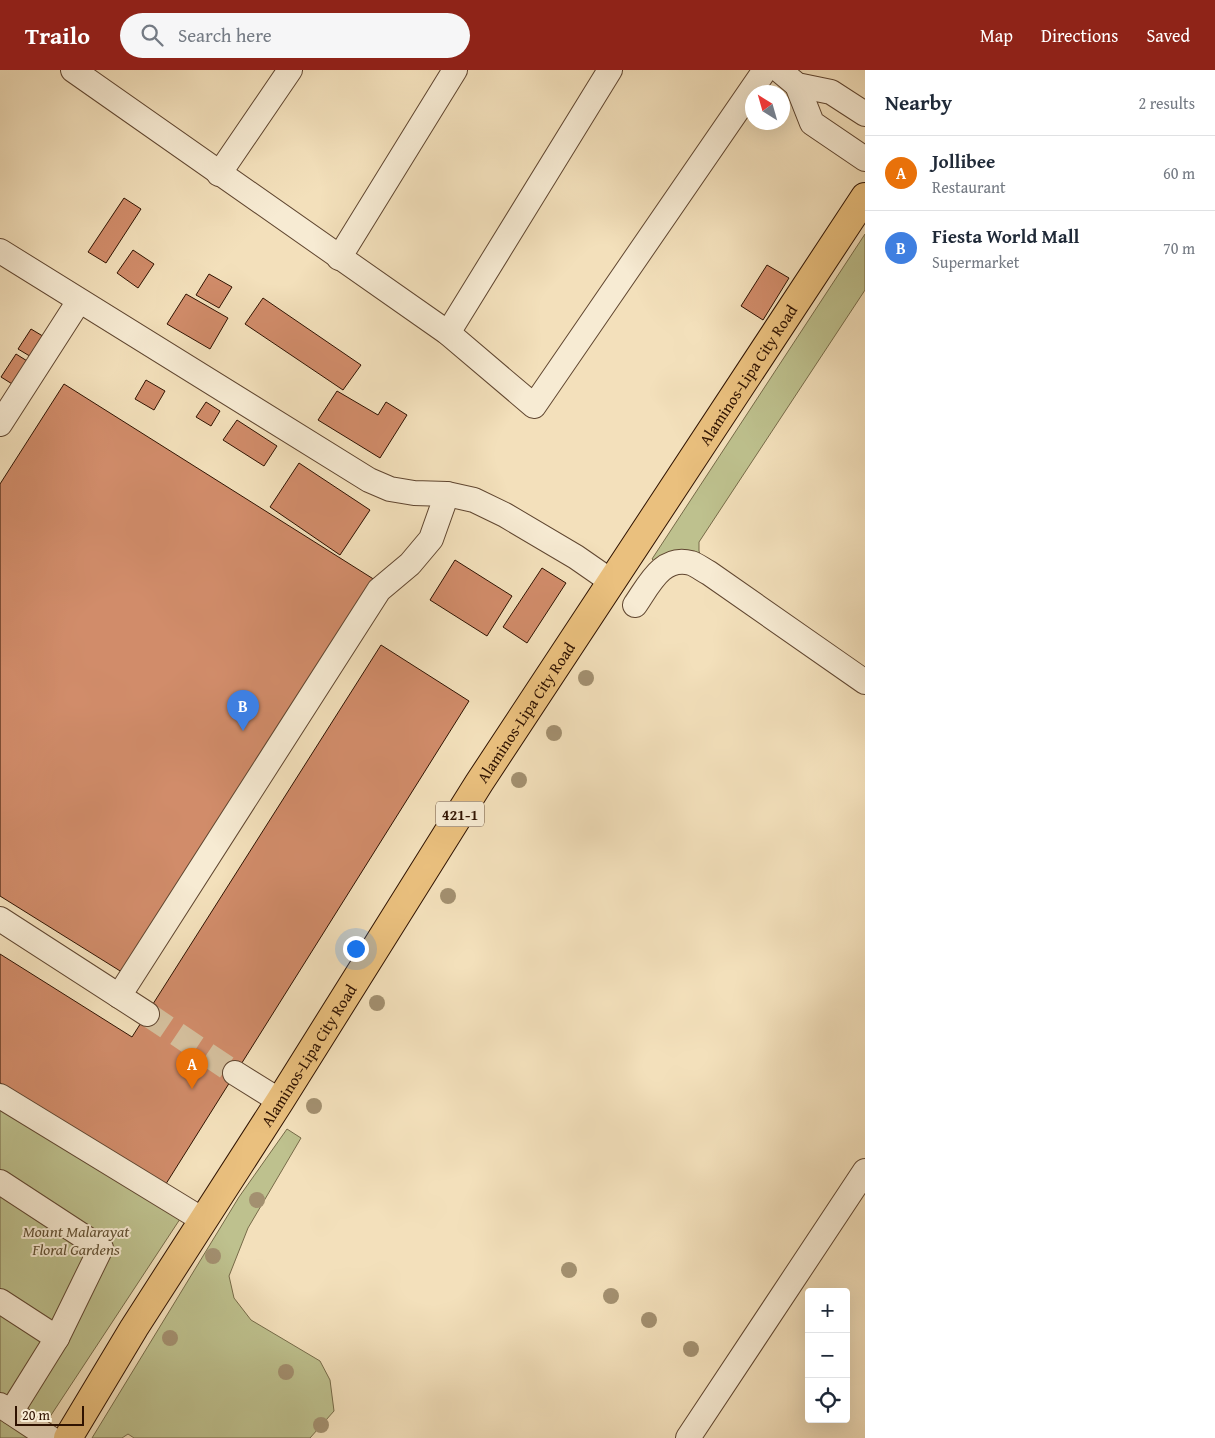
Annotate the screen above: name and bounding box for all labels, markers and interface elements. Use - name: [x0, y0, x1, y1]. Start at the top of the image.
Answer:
- search box: [120, 13, 470, 58]
- text: Trailo: [25, 18, 90, 53]
- icon: search: [138, 21, 166, 49]
- text: Search here: [178, 21, 272, 49]
- text: Map: [980, 22, 1013, 49]
- text: Directions: [1041, 22, 1118, 49]
- text: Saved: [1146, 22, 1190, 49]
- north arrow: [745, 85, 790, 130]
- text: Nearby: [885, 87, 952, 118]
- text: 2 results: [1138, 91, 1195, 115]
- text: Jollibee: [932, 147, 995, 175]
- text: A: [896, 161, 906, 185]
- text: 60 m: [1163, 161, 1195, 185]
- text: Restaurant: [932, 175, 1006, 199]
- text: Fiesta World Mall: [932, 222, 1079, 250]
- text: B: [896, 236, 906, 260]
- text: 70 m: [1163, 236, 1195, 260]
- text: Supermarket: [932, 250, 1019, 274]
- street label: Alaminos-Lipa City Road: [693, 299, 803, 450]
- street label: Alaminos-Lipa City Road: [470, 637, 581, 787]
- pin: B: [227, 690, 259, 731]
- road number: 421-1: [436, 802, 484, 826]
- your location: [343, 936, 369, 962]
- street label: Alaminos-Lipa City Road: [255, 979, 363, 1131]
- pin: A: [176, 1048, 208, 1089]
- park label: Mount Malarayat Floral Gardens: [23, 1219, 130, 1261]
- map controls: [805, 1288, 850, 1423]
- button: +: [805, 1288, 850, 1333]
- button: −: [805, 1333, 850, 1378]
- button: locate: [805, 1378, 850, 1423]
- scale bar: [15, 1403, 84, 1426]
- text: 20 m: [22, 1405, 50, 1425]

